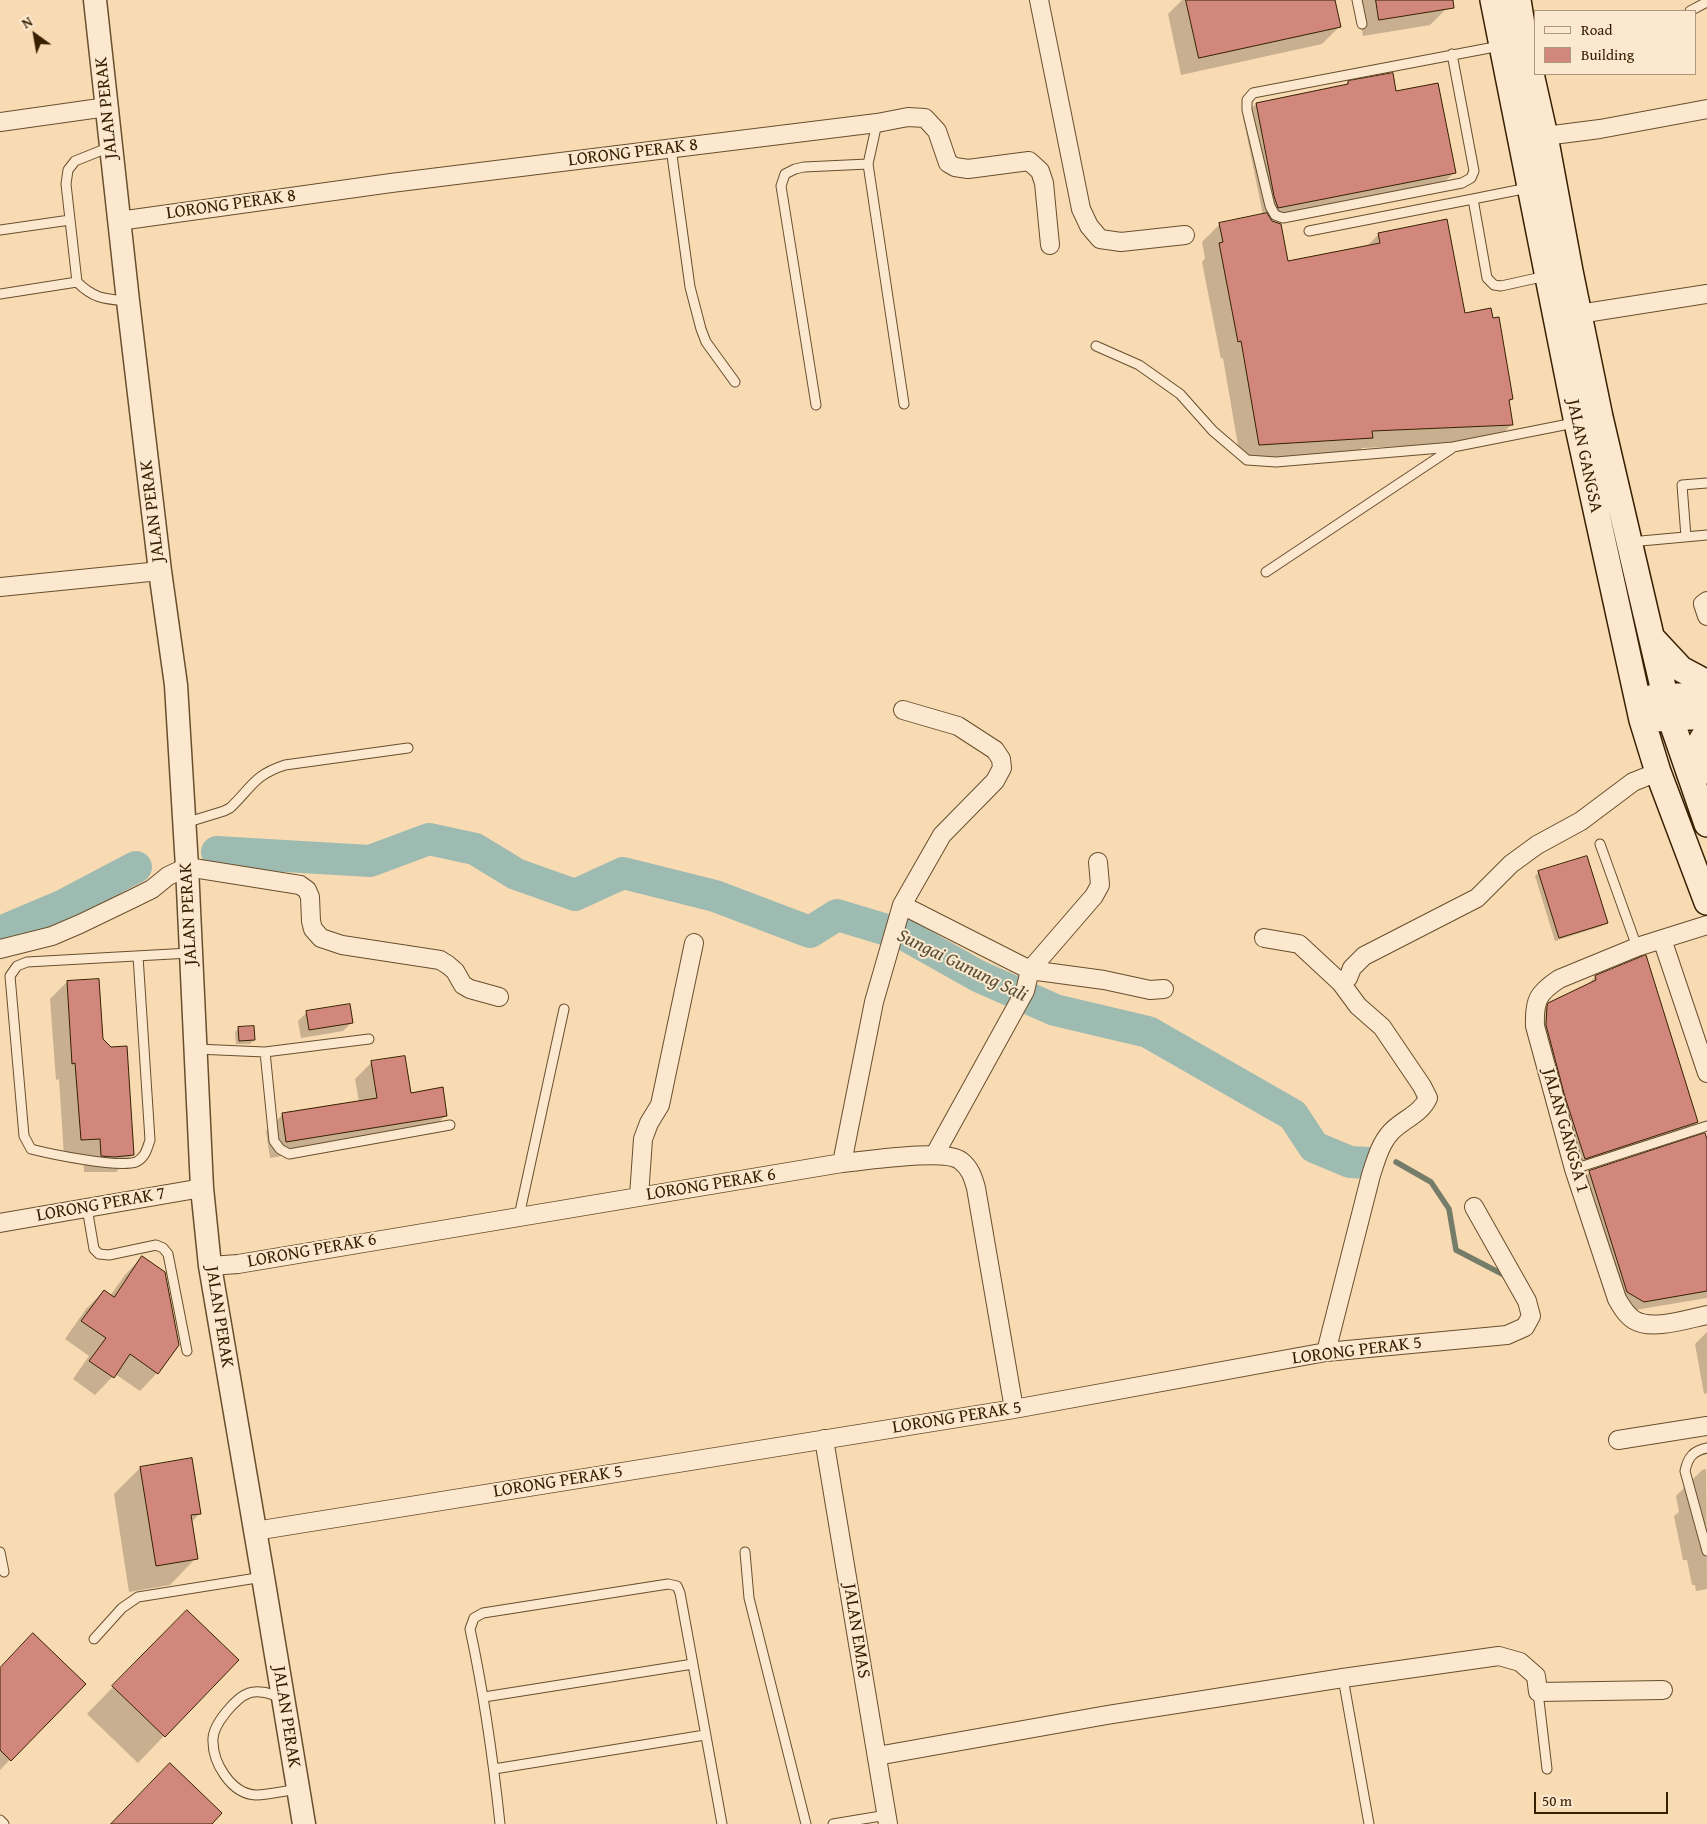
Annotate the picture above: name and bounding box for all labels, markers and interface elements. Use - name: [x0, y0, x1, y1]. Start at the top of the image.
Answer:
- north arrow: [10, 10, 60, 60]
- legend: [1534, 10, 1697, 75]
- text: N: [18, 11, 36, 33]
- text: Road: [1581, 19, 1612, 40]
- text: Building: [1581, 44, 1634, 65]
- street label: JALAN PERAK: [91, 56, 123, 160]
- street label: LORONG PERAK 8: [567, 134, 699, 172]
- street label: LORONG PERAK 8: [165, 185, 297, 225]
- street label: JALAN GANGSA: [1561, 397, 1607, 515]
- street label: JALAN PERAK: [136, 459, 170, 563]
- street label: JALAN PERAK: [176, 862, 202, 966]
- water label: Sungai Gunung Sali: [893, 925, 1031, 1007]
- street label: JALAN GANGSA 1: [1537, 1066, 1593, 1196]
- street label: LORONG PERAK 6: [645, 1164, 777, 1206]
- street label: LORONG PERAK 7: [35, 1183, 167, 1227]
- street label: LORONG PERAK 6: [246, 1229, 378, 1273]
- street label: JALAN PERAK: [200, 1265, 238, 1369]
- street label: LORONG PERAK 5: [1291, 1332, 1423, 1370]
- street label: LORONG PERAK 5: [891, 1397, 1023, 1439]
- street label: LORONG PERAK 5: [492, 1461, 624, 1503]
- street label: JALAN EMAS: [838, 1582, 874, 1680]
- street label: JALAN PERAK: [267, 1665, 305, 1769]
- scale bar: [1537, 1782, 1671, 1814]
- text: 50 m: [1542, 1790, 1572, 1811]

